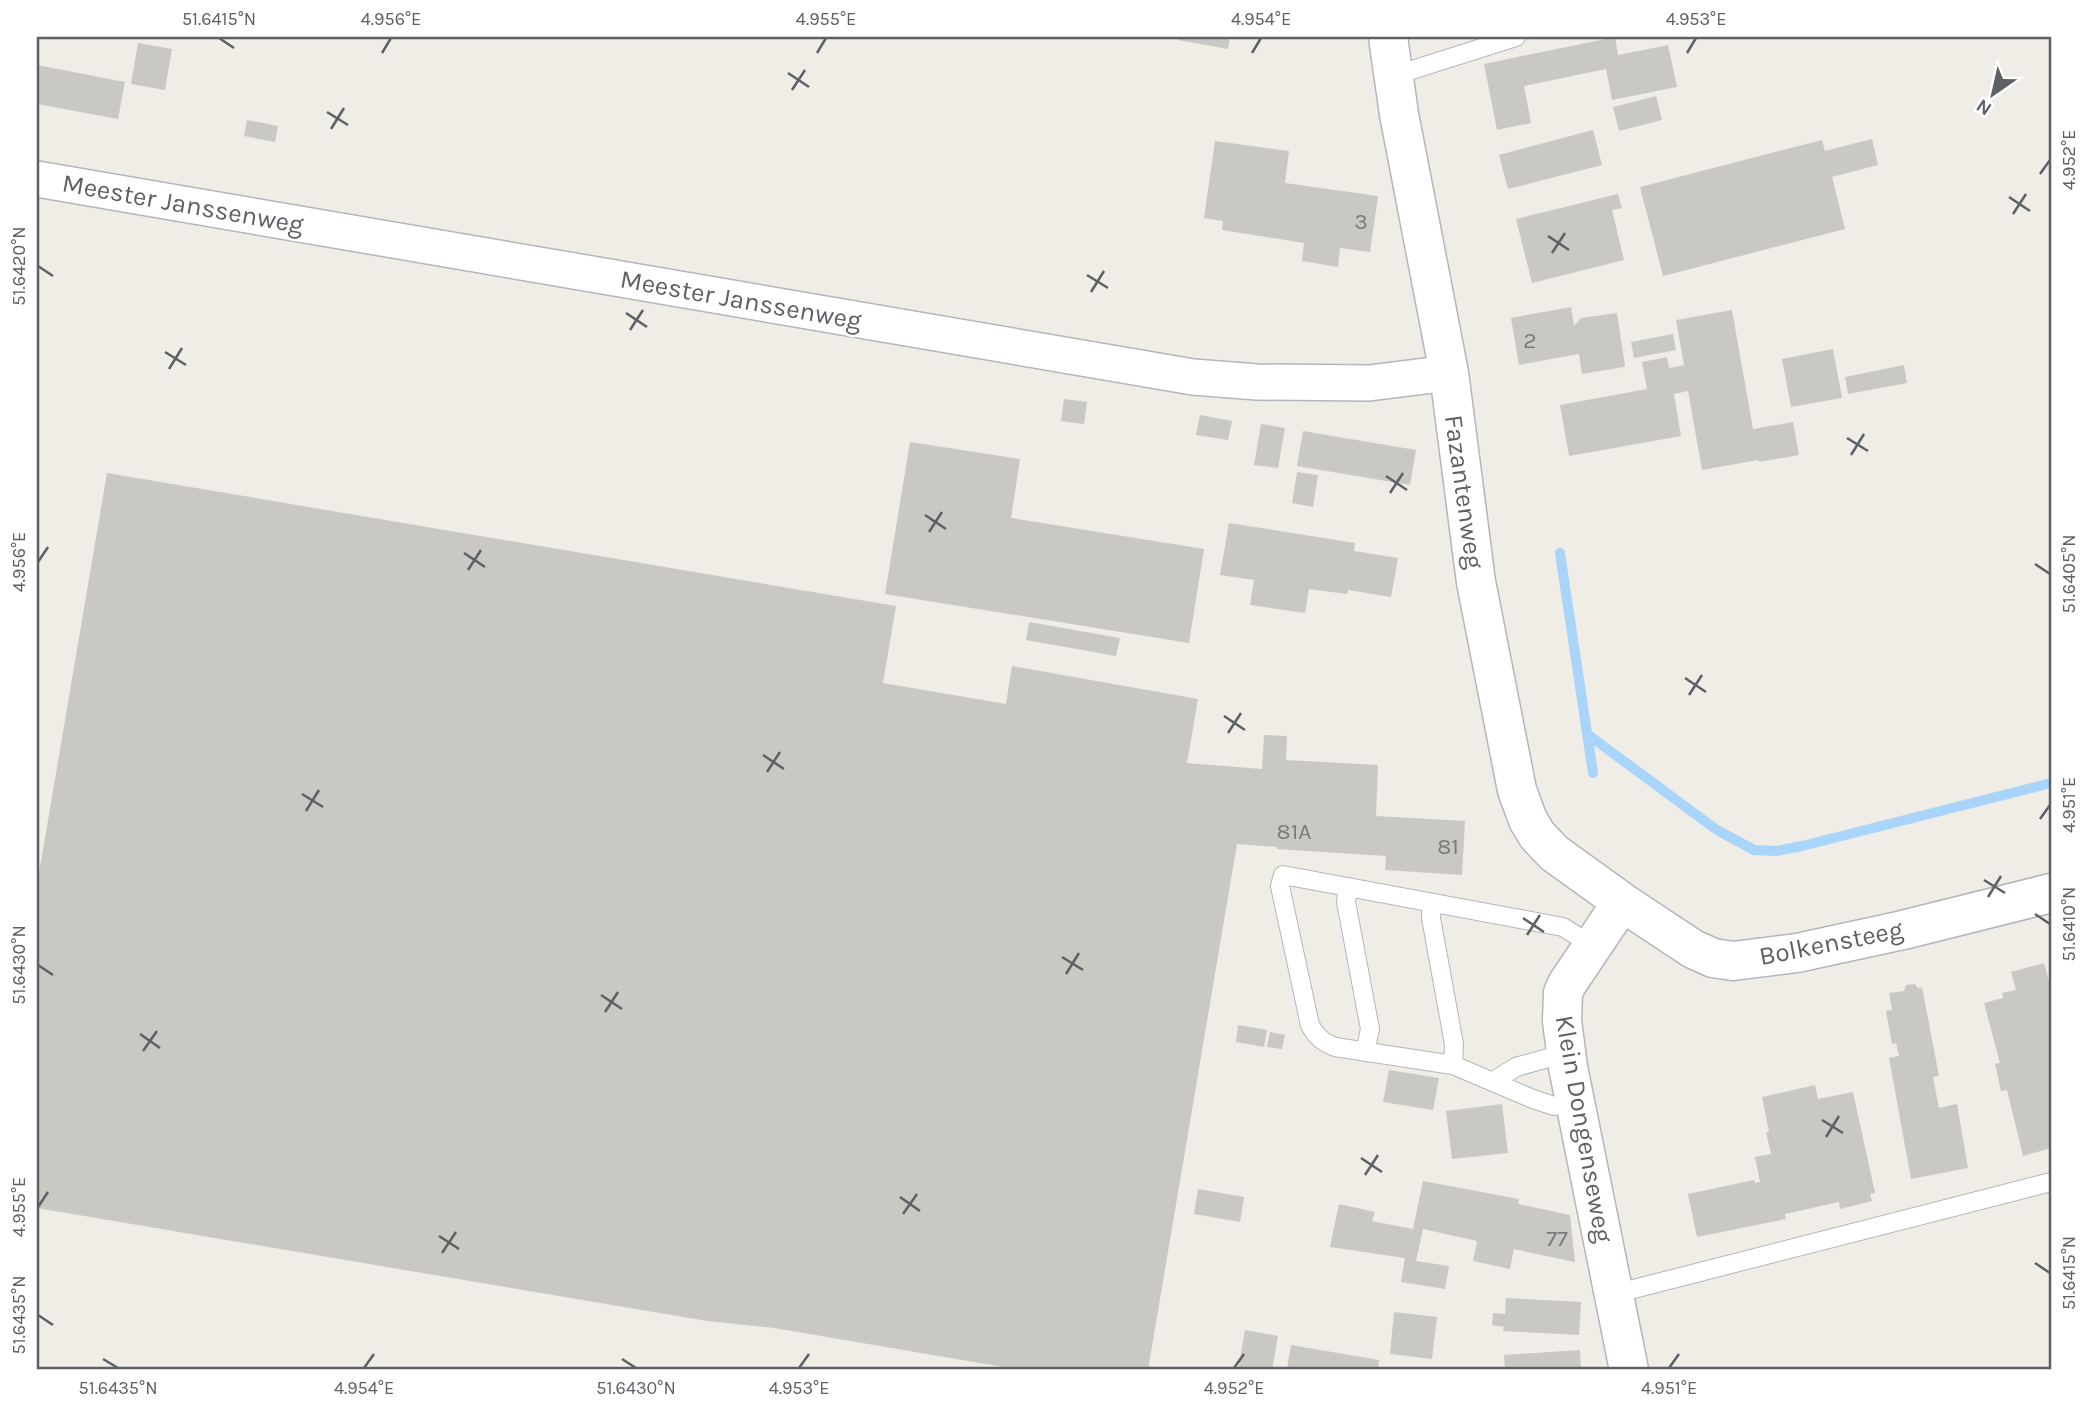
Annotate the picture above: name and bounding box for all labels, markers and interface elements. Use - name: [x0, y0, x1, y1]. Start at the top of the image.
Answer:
- text: 51.6415°N: [182, 8, 256, 30]
- text: 4.956°E: [361, 8, 421, 30]
- text: 4.955°E: [796, 8, 856, 30]
- text: 4.954°E: [1231, 8, 1291, 30]
- text: 4.953°E: [1666, 8, 1726, 30]
- north arrow: [1958, 60, 2028, 130]
- text: N: [1972, 94, 1996, 120]
- text: 4.952°E: [2058, 130, 2080, 190]
- street label: Meester Janssenweg: [60, 167, 307, 241]
- house number: 3: [1354, 208, 1368, 235]
- text: 51.6420°N: [8, 226, 30, 306]
- street label: Meester Janssenweg: [618, 263, 865, 337]
- house number: 2: [1523, 327, 1537, 354]
- street label: Fazantenweg: [1438, 413, 1490, 571]
- text: 4.956°E: [8, 532, 30, 592]
- text: 51.6405°N: [2058, 535, 2080, 613]
- text: 4.951°E: [2058, 777, 2080, 833]
- house number: 81A: [1277, 818, 1311, 845]
- house number: 81: [1437, 833, 1459, 860]
- text: 51.6410°N: [2058, 887, 2080, 961]
- street label: Bolkensteeg: [1756, 914, 1906, 972]
- text: 51.6430°N: [8, 925, 30, 1005]
- street label: Klein Dongenseweg: [1549, 1013, 1619, 1246]
- text: 4.955°E: [8, 1177, 30, 1237]
- house number: 77: [1546, 1225, 1568, 1252]
- text: 51.6415°N: [2058, 1236, 2080, 1310]
- text: 51.6435°N: [8, 1276, 30, 1354]
- text: 51.6435°N: [79, 1377, 157, 1399]
- text: 4.954°E: [334, 1377, 394, 1399]
- text: 51.6430°N: [596, 1377, 676, 1399]
- text: 4.953°E: [769, 1377, 829, 1399]
- text: 4.952°E: [1204, 1377, 1264, 1399]
- text: 4.951°E: [1641, 1377, 1697, 1399]

